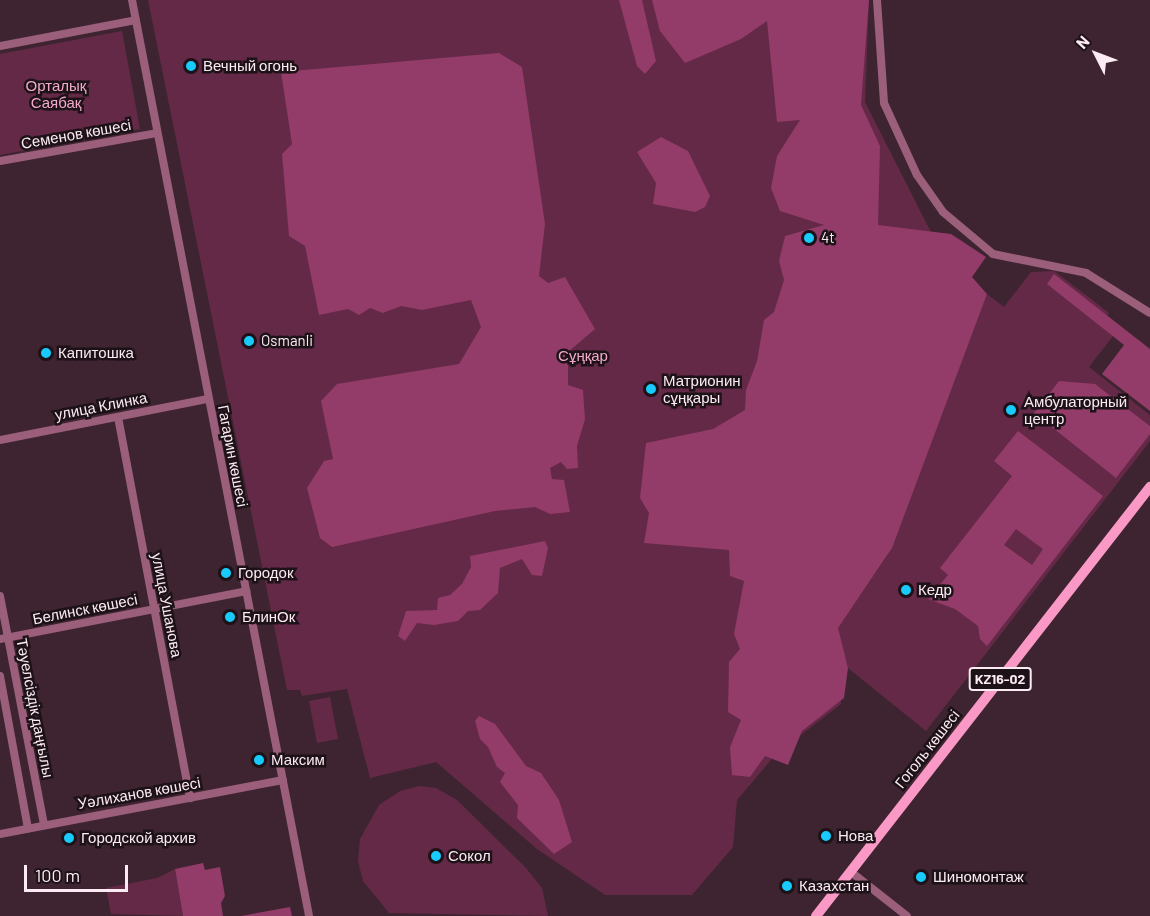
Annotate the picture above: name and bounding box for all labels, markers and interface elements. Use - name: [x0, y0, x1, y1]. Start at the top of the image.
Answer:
- north arrow: [1066, 24, 1126, 84]
- text: N: [1072, 31, 1093, 52]
- place label: Вечный огонь: [203, 57, 297, 75]
- marker: Вечный огонь: [184, 59, 198, 73]
- park label: Орталық Саябақ: [26, 76, 86, 111]
- street label: Семенов көшесі: [20, 115, 132, 153]
- place label: 4t: [821, 229, 835, 247]
- marker: 4t: [802, 231, 816, 245]
- place label: Osmanli: [261, 332, 313, 350]
- marker: Osmanli: [242, 334, 256, 348]
- place label: Капитошка: [58, 344, 134, 362]
- marker: Капитошка: [39, 346, 53, 360]
- park label: Сұңқар: [558, 347, 608, 365]
- place label: Матрионин сұңқары: [663, 371, 741, 406]
- marker: Матрионин сұңқары: [644, 382, 658, 396]
- street label: улица Клинка: [53, 388, 149, 424]
- place label: Амбулаторный центр: [1024, 392, 1127, 427]
- marker: Амбулаторный центр: [1002, 401, 1020, 419]
- street label: Гагарин көшесі: [214, 404, 252, 508]
- street label: улица Ушанова: [148, 551, 186, 659]
- place label: Городок: [238, 564, 293, 582]
- marker: Городок: [219, 566, 233, 580]
- place label: Кедр: [918, 581, 952, 599]
- marker: Кедр: [899, 583, 913, 597]
- street label: Белинск көшесі: [31, 590, 139, 628]
- place label: БлинОк: [242, 608, 295, 626]
- marker: БлинОк: [223, 610, 237, 624]
- street label: Тәуелсіздік даңғылы: [13, 637, 57, 779]
- road number: KZ16-02: [968, 668, 1032, 690]
- street label: Гоголь көшесі: [891, 706, 963, 792]
- place label: Максим: [271, 751, 325, 769]
- marker: Максим: [252, 753, 266, 767]
- street label: Уәлиханов көшесі: [76, 773, 202, 813]
- place label: Нова: [838, 827, 873, 845]
- place label: Городской архив: [81, 829, 196, 847]
- marker: Нова: [819, 829, 833, 843]
- marker: Городской архив: [62, 831, 76, 845]
- place label: Сокол: [448, 847, 491, 865]
- marker: Сокол: [429, 849, 443, 863]
- scale bar: [27, 853, 130, 891]
- text: 100 m: [35, 864, 80, 886]
- place label: Шиномонтаж: [933, 868, 1024, 886]
- marker: Шиномонтаж: [914, 870, 928, 884]
- place label: Казахстан: [799, 877, 869, 895]
- marker: Казахстан: [780, 879, 794, 893]

